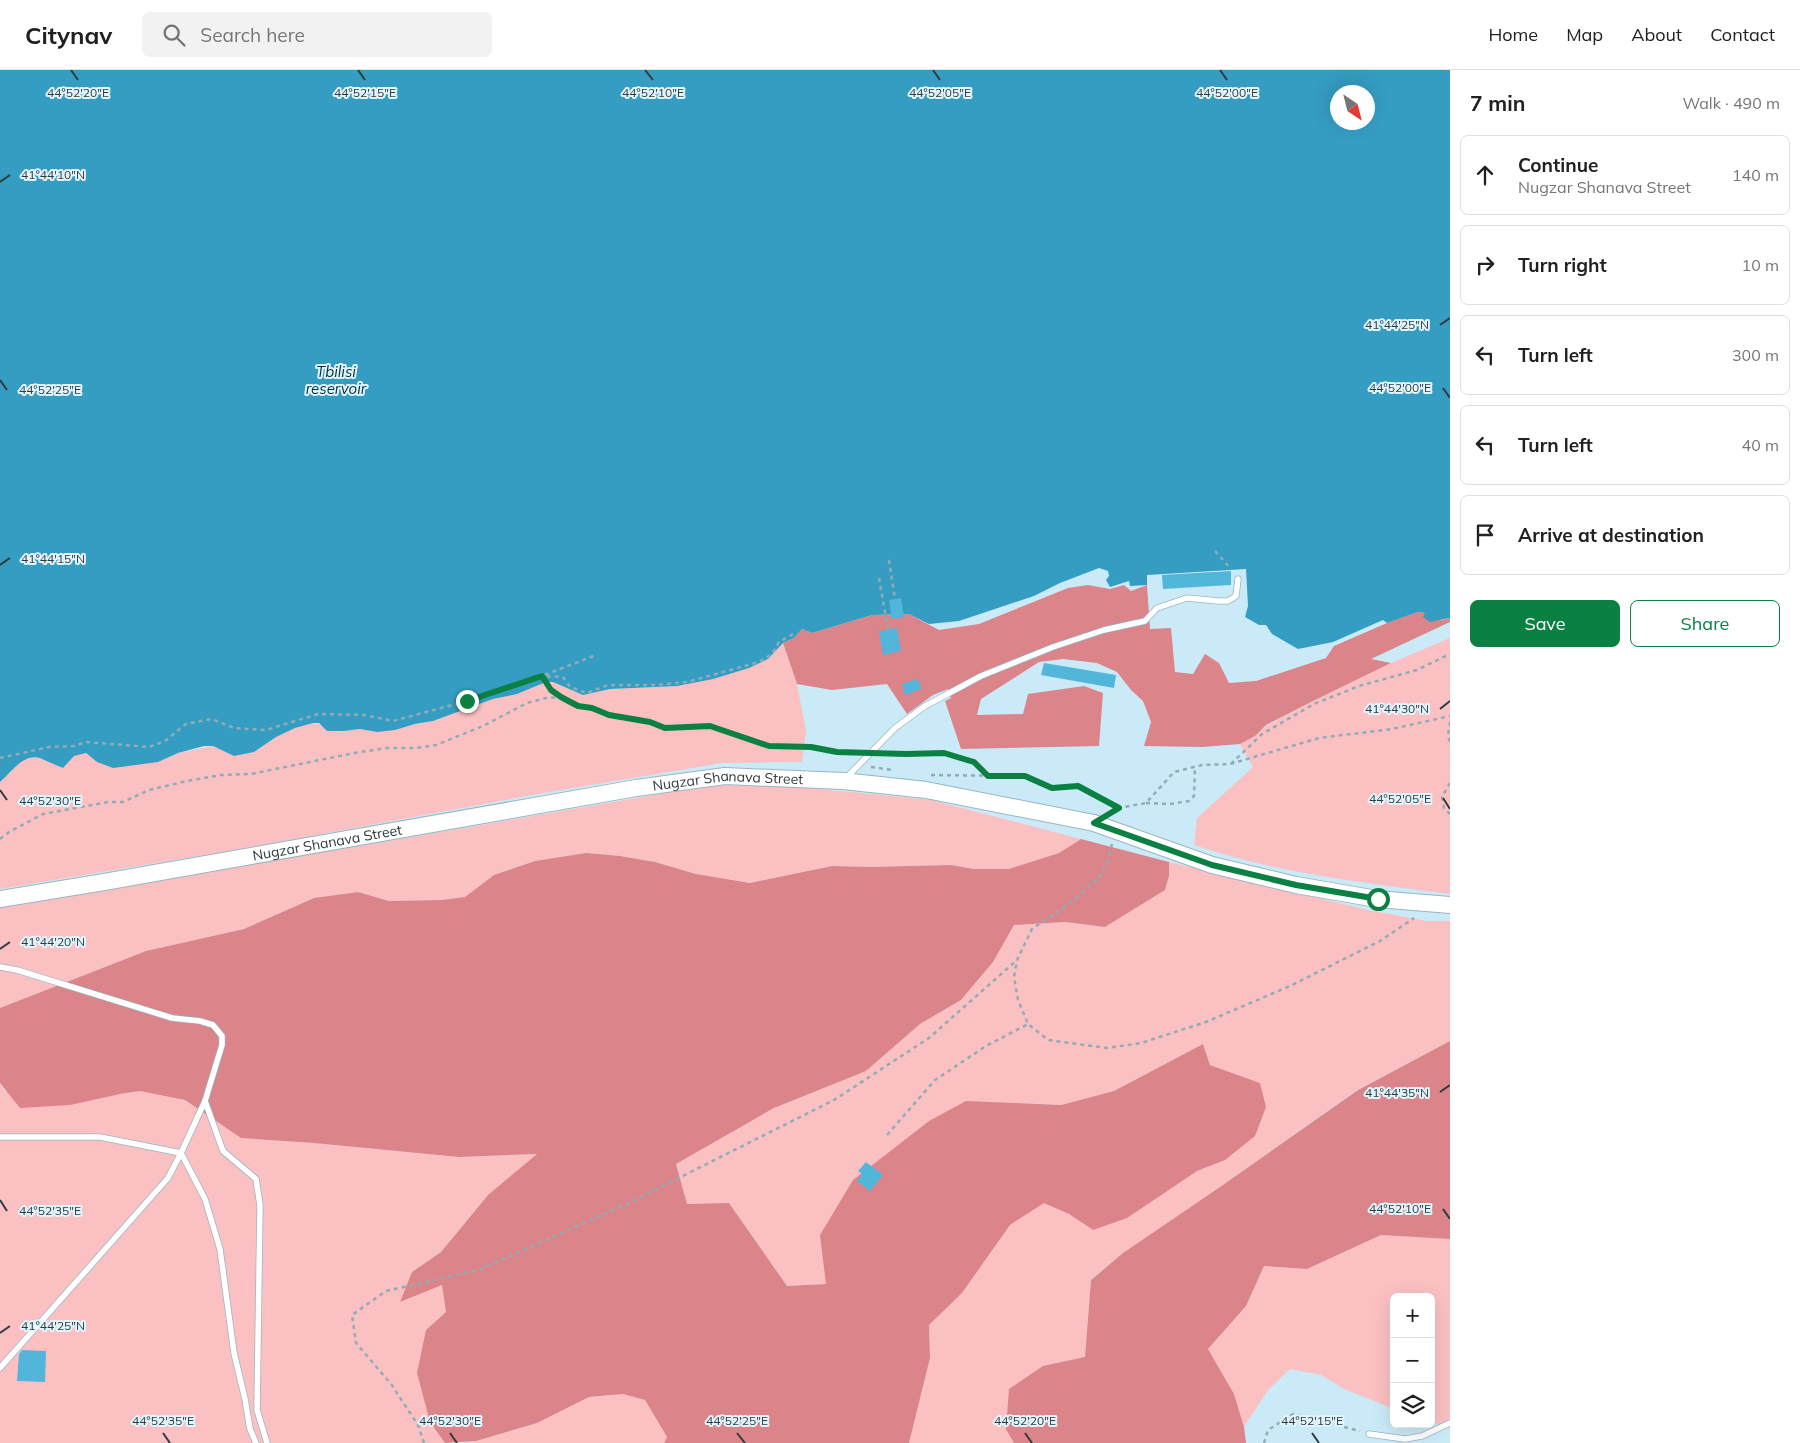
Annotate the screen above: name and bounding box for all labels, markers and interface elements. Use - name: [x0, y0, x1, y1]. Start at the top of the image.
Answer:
- search box: [142, 12, 492, 57]
- text: Citynav: [25, 20, 112, 50]
- icon: search: [160, 21, 188, 49]
- text: Search here: [200, 23, 305, 47]
- text: Home: [1488, 23, 1538, 46]
- text: Map: [1566, 23, 1603, 46]
- text: About: [1631, 23, 1682, 46]
- text: Contact: [1710, 23, 1775, 46]
- text: 44°52'20"E: [47, 85, 109, 100]
- text: 44°52'15"E: [334, 85, 396, 100]
- text: 44°52'10"E: [622, 85, 684, 100]
- text: 44°52'05"E: [909, 85, 971, 100]
- text: 44°52'00"E: [1196, 85, 1258, 100]
- north arrow: [1330, 85, 1375, 130]
- text: 7 min: [1470, 90, 1525, 116]
- text: Walk · 490 m: [1682, 93, 1780, 113]
- text: Continue: [1518, 153, 1598, 177]
- icon: ahead: [1471, 161, 1499, 189]
- text: 140 m: [1732, 165, 1779, 185]
- text: 41°44'10"N: [21, 167, 85, 182]
- text: Nugzar Shanava Street: [1518, 177, 1691, 197]
- icon: right: [1471, 251, 1499, 279]
- text: Turn right: [1518, 253, 1607, 277]
- text: 10 m: [1742, 255, 1779, 275]
- text: 41°44'25"N: [1365, 317, 1429, 332]
- icon: left: [1471, 341, 1499, 369]
- text: Turn left: [1518, 343, 1593, 367]
- text: 300 m: [1732, 345, 1779, 365]
- water label: Tbilisi reservoir: [306, 362, 367, 398]
- text: 44°52'00"E: [1369, 380, 1431, 395]
- text: 44°52'25"E: [19, 382, 81, 397]
- icon: left: [1471, 431, 1499, 459]
- text: Turn left: [1518, 433, 1593, 457]
- text: 40 m: [1742, 435, 1779, 455]
- icon: arrive: [1471, 521, 1499, 549]
- text: Arrive at destination: [1518, 523, 1704, 547]
- text: 41°44'15"N: [21, 551, 85, 566]
- button: Save: [1470, 600, 1620, 647]
- button: Share: [1630, 600, 1780, 647]
- route end: [456, 690, 479, 713]
- text: 41°44'30"N: [1365, 701, 1429, 716]
- street label: Nugzar Shanava Street: [651, 767, 804, 795]
- text: 44°52'05"E: [1369, 791, 1431, 806]
- text: 44°52'30"E: [19, 793, 81, 808]
- street label: Nugzar Shanava Street: [251, 821, 403, 865]
- route start: [1367, 888, 1390, 911]
- text: 41°44'20"N: [21, 934, 85, 949]
- text: 41°44'35"N: [1365, 1085, 1429, 1100]
- text: 44°52'10"E: [1369, 1201, 1431, 1216]
- text: 44°52'35"E: [19, 1203, 81, 1218]
- map controls: [1390, 1293, 1435, 1428]
- button: +: [1390, 1293, 1435, 1338]
- text: 41°44'25"N: [21, 1318, 85, 1333]
- button: −: [1390, 1338, 1435, 1383]
- button: layers: [1390, 1383, 1435, 1428]
- text: 44°52'35"E: [132, 1413, 194, 1428]
- text: 44°52'30"E: [419, 1413, 481, 1428]
- text: 44°52'25"E: [706, 1413, 768, 1428]
- text: 44°52'20"E: [994, 1413, 1056, 1428]
- text: 44°52'15"E: [1281, 1413, 1343, 1428]

